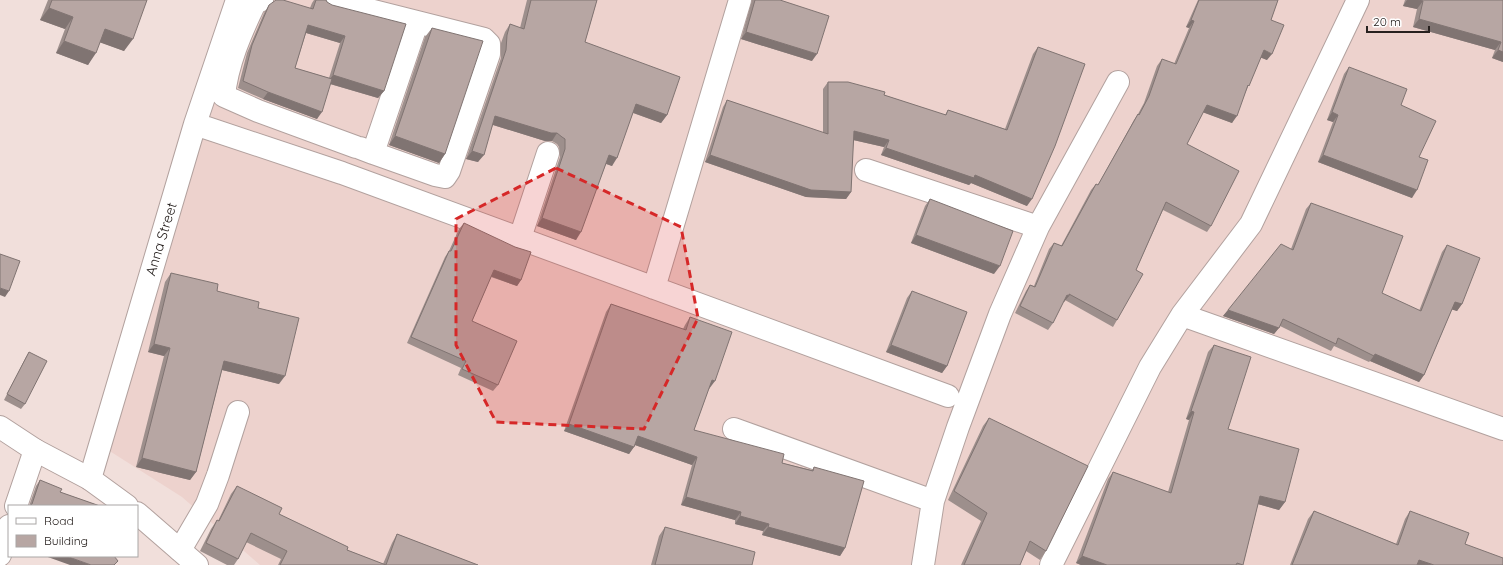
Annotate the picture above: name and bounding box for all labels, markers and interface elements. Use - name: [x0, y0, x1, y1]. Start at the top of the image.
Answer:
- scale bar: [1367, 8, 1429, 34]
- text: 20 m: [1373, 14, 1401, 29]
- street label: Anna Street: [141, 200, 181, 278]
- legend: [8, 505, 138, 557]
- text: Road: [44, 513, 74, 528]
- text: Building: [44, 533, 88, 548]

